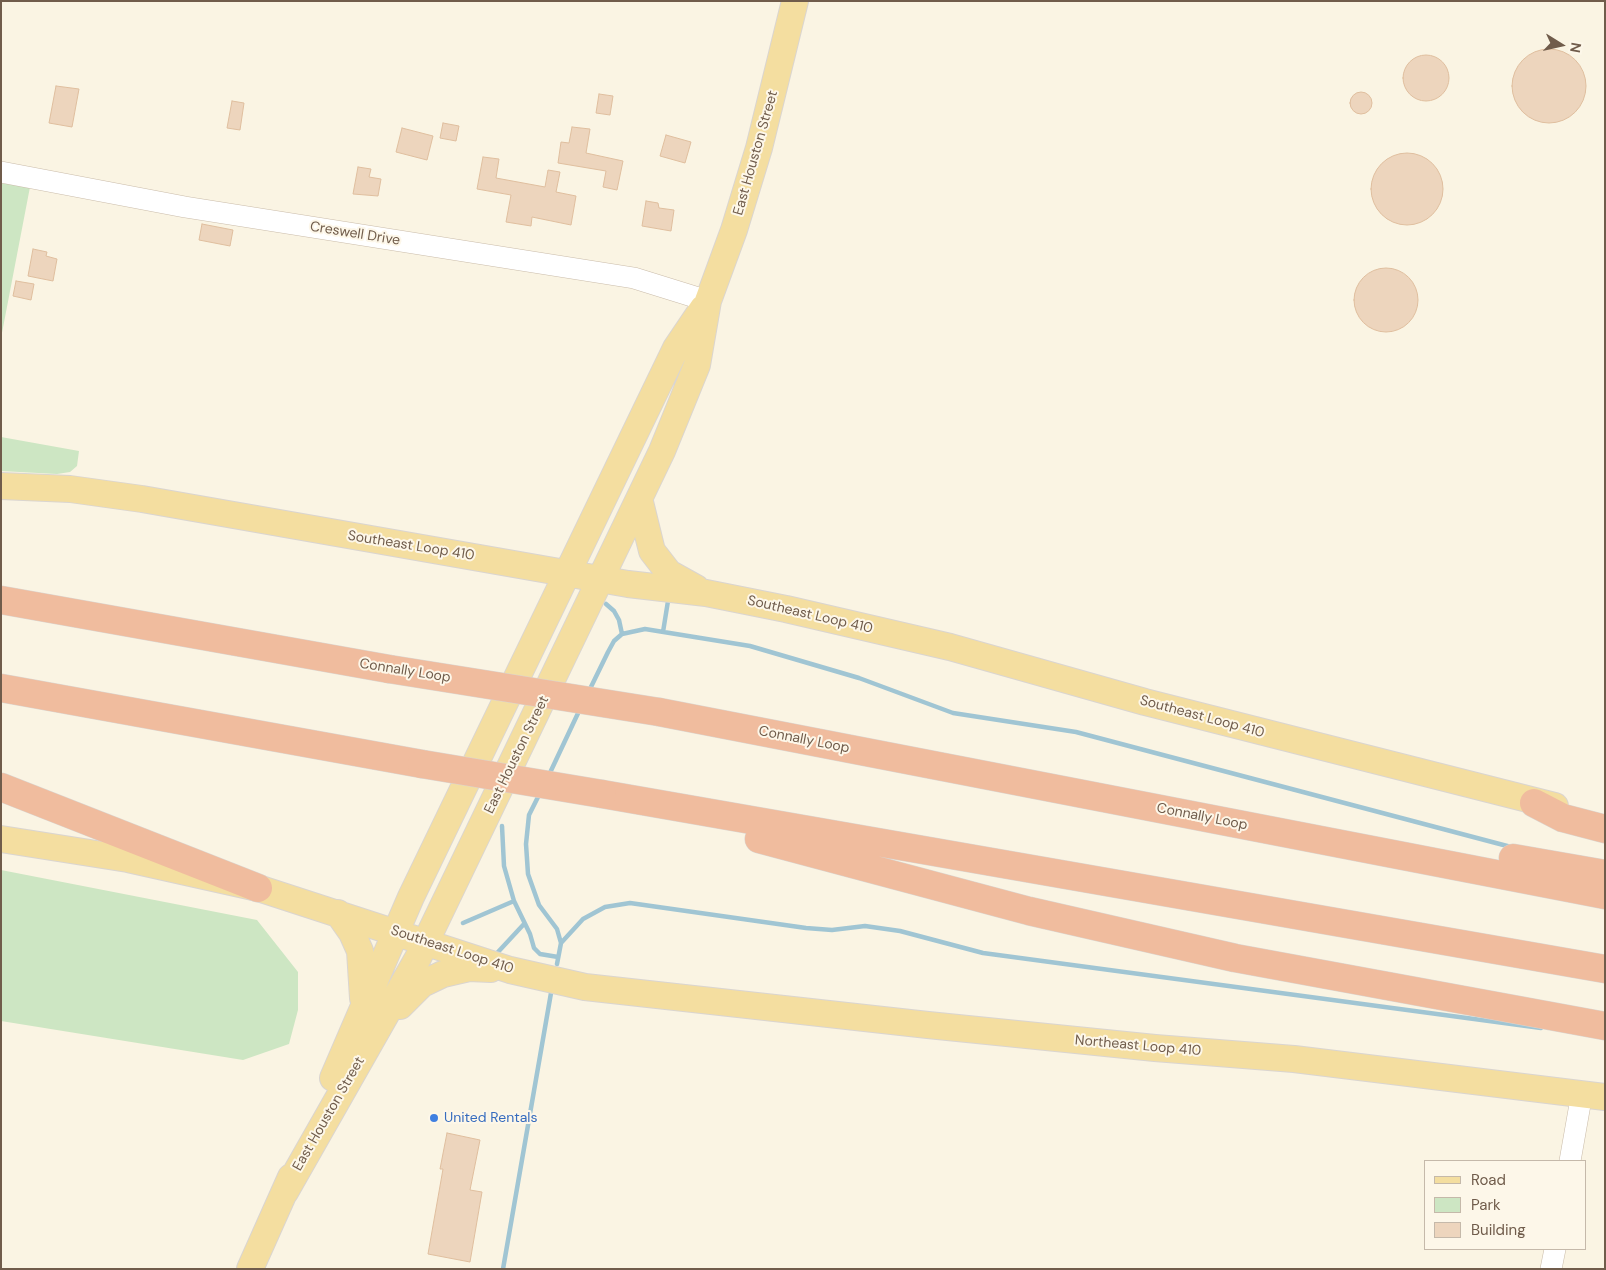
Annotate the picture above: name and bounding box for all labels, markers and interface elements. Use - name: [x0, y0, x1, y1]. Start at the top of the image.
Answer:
- north arrow: [1536, 20, 1586, 70]
- text: N: [1566, 41, 1586, 54]
- street label: East Houston Street: [730, 89, 782, 217]
- street label: Creswell Drive: [309, 219, 401, 249]
- street label: Southeast Loop 410: [346, 528, 476, 564]
- street label: Southeast Loop 410: [746, 592, 874, 638]
- street label: Connally Loop: [358, 655, 452, 687]
- street label: Southeast Loop 410: [1138, 692, 1266, 742]
- street label: East Houston Street: [481, 693, 553, 817]
- street label: Connally Loop: [757, 723, 851, 757]
- street label: Connally Loop: [1155, 800, 1249, 834]
- street label: Southeast Loop 410: [388, 922, 516, 978]
- street label: Northeast Loop 410: [1074, 1032, 1202, 1060]
- street label: East Houston Street: [289, 1054, 369, 1174]
- place label: United Rentals: [444, 1110, 537, 1126]
- marker: United Rentals: [428, 1112, 440, 1124]
- legend: [1424, 1160, 1586, 1250]
- text: Road: [1471, 1170, 1506, 1190]
- text: Park: [1471, 1195, 1501, 1215]
- text: Building: [1471, 1220, 1526, 1240]

